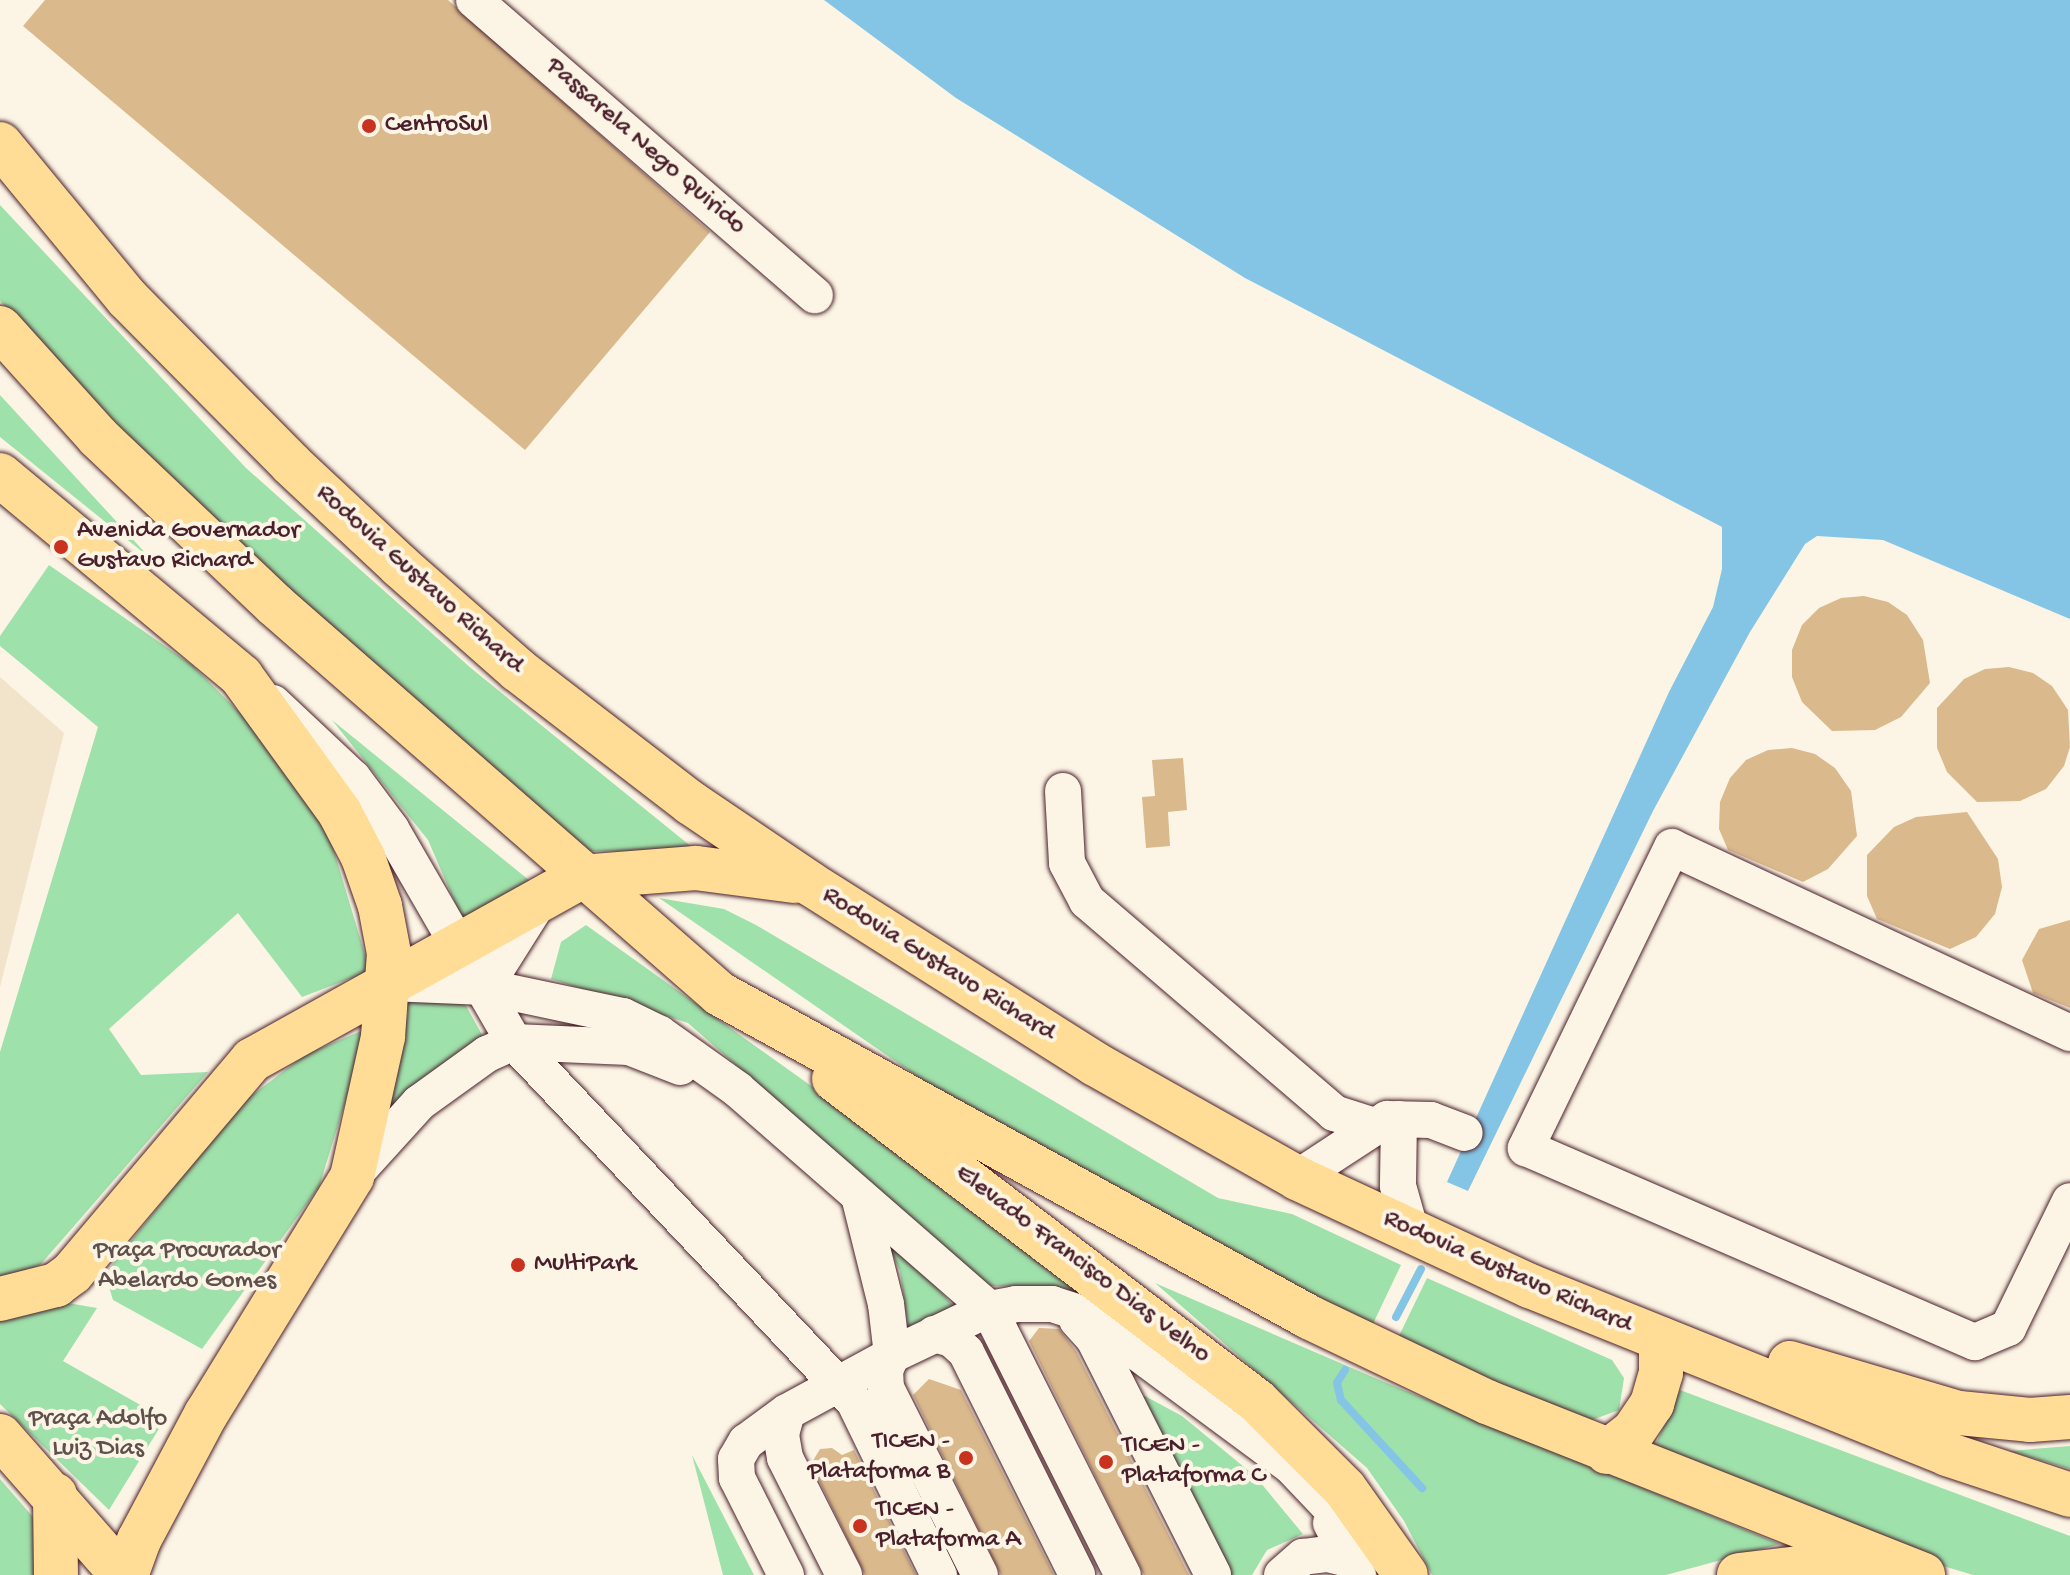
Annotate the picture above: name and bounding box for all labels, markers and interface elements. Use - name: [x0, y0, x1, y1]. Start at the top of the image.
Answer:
- street label: Passarela Nego Quirido: [539, 52, 751, 242]
- place label: CentroSul: [385, 110, 488, 142]
- marker: CentroSul: [360, 117, 378, 135]
- street label: Rodovia Gustavo Richard: [309, 478, 529, 682]
- place label: Avenida Governador Gustavo Richard: [77, 516, 300, 578]
- marker: Avenida Governador Gustavo Richard: [52, 538, 70, 556]
- street label: Rodovia Gustavo Richard: [816, 881, 1060, 1049]
- street label: Elevado Francisco Dias Velho: [948, 1159, 1216, 1371]
- street label: Rodovia Gustavo Richard: [1378, 1204, 1636, 1342]
- park label: Praça Procurador Abelardo Gomes: [93, 1236, 281, 1298]
- place label: MultiPark: [534, 1249, 636, 1281]
- marker: MultiPark: [509, 1256, 527, 1274]
- park label: Praça Adolfo Luiz Dias: [29, 1404, 167, 1466]
- place label: TICEN - Plataforma B: [807, 1427, 950, 1488]
- place label: TICEN - Plataforma C: [1122, 1431, 1265, 1492]
- marker: TICEN - Plataforma B: [957, 1449, 975, 1467]
- marker: TICEN - Plataforma C: [1097, 1453, 1115, 1471]
- place label: TICEN - Plataforma A: [876, 1495, 1021, 1556]
- marker: TICEN - Plataforma A: [851, 1517, 869, 1535]

